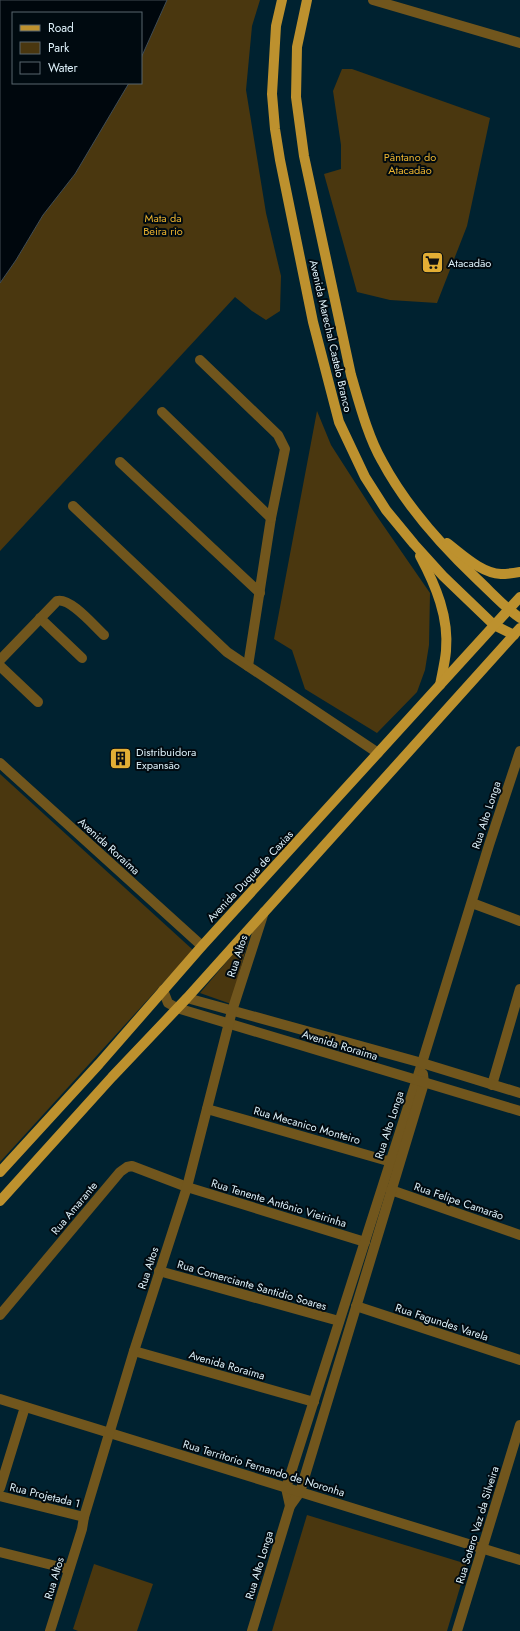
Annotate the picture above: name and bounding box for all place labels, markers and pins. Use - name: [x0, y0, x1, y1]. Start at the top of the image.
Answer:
- supermarket icon: Atacadão: [420, 250, 446, 276]
- place label: Atacadão: [448, 255, 491, 271]
- place label: Distribuidora Expansão: [136, 744, 196, 773]
- building icon: Distribuidora Expansão: [108, 745, 134, 771]

